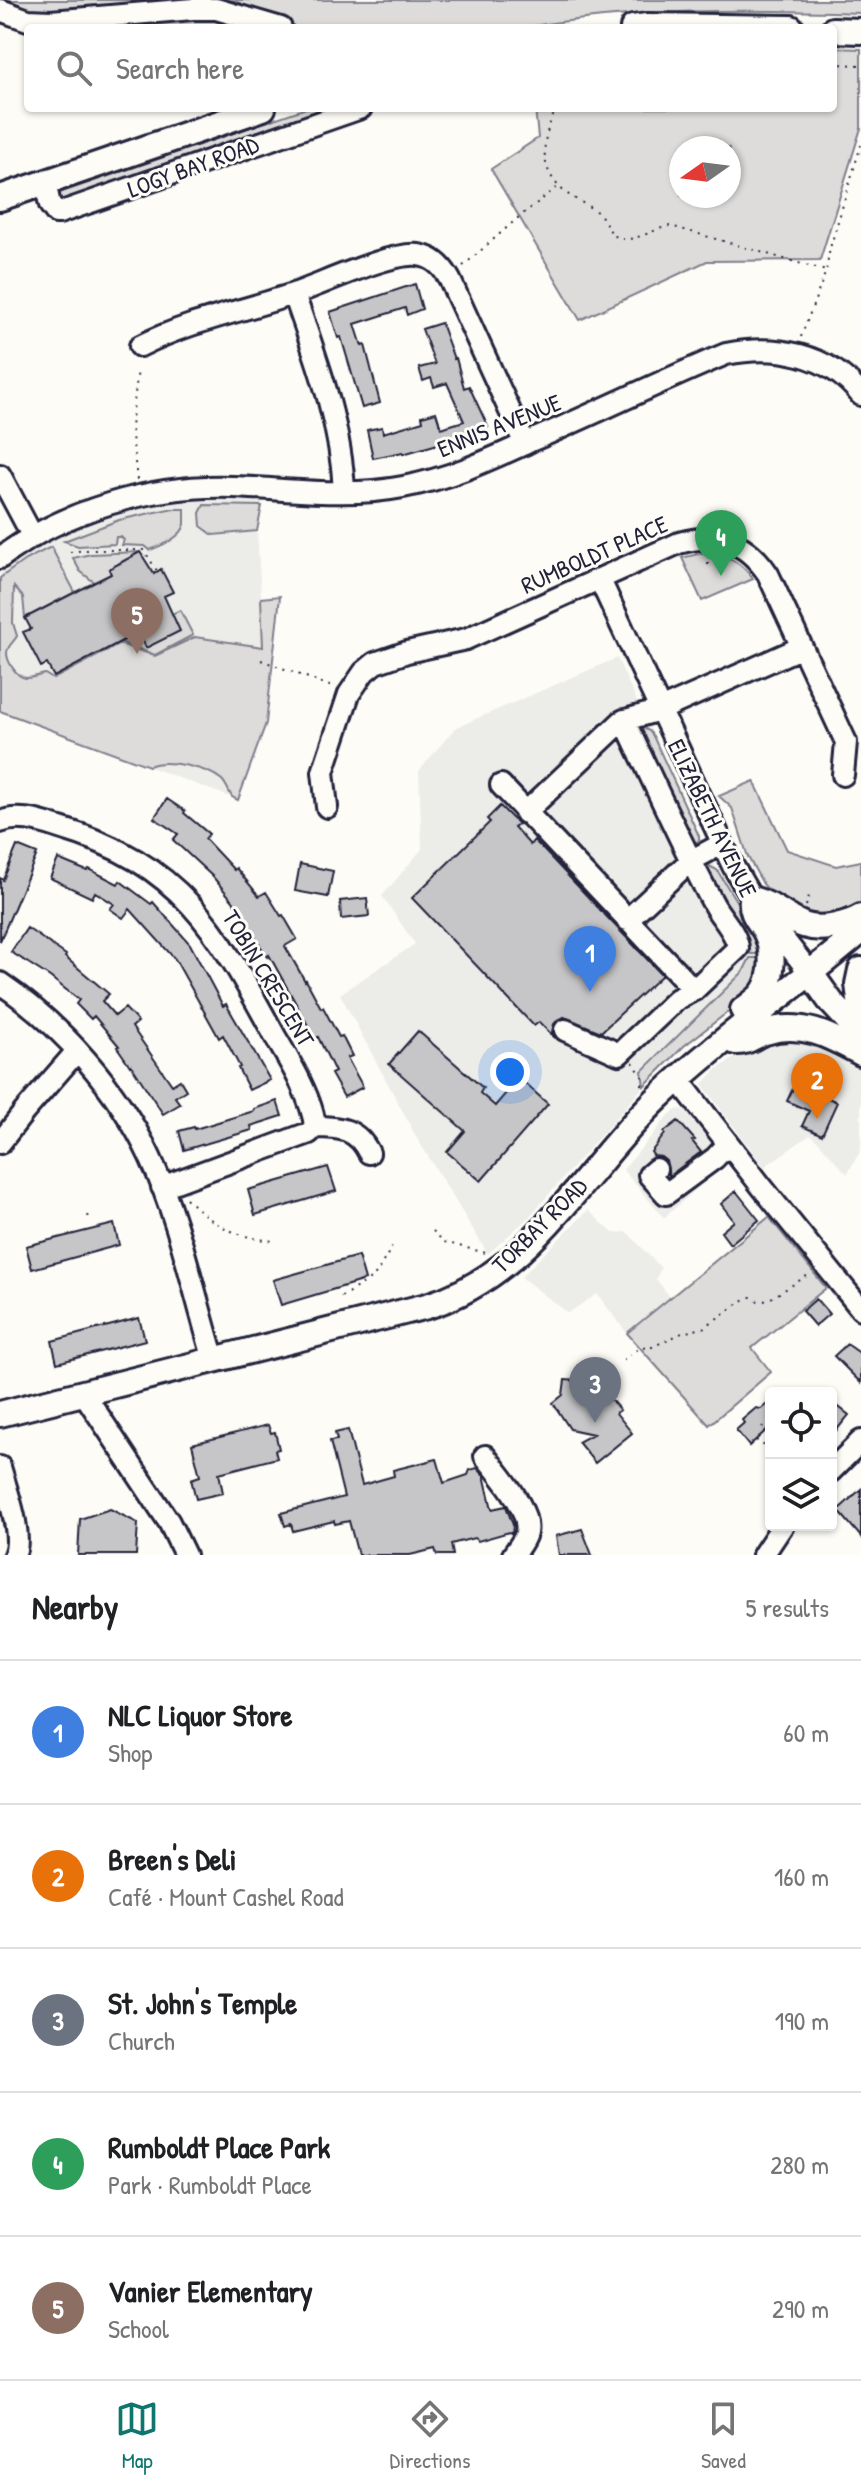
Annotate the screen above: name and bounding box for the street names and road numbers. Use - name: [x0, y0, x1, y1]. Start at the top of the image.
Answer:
- street label: LOGY BAY ROAD: [123, 127, 264, 205]
- street label: ENNIS AVENUE: [432, 386, 566, 464]
- street label: RUMBOLDT PLACE: [516, 507, 673, 601]
- street label: ELIZABETH AVENUE: [661, 734, 765, 903]
- street label: TOBIN CRESCENT: [216, 904, 323, 1053]
- street label: TORBAY ROAD: [484, 1170, 594, 1280]

